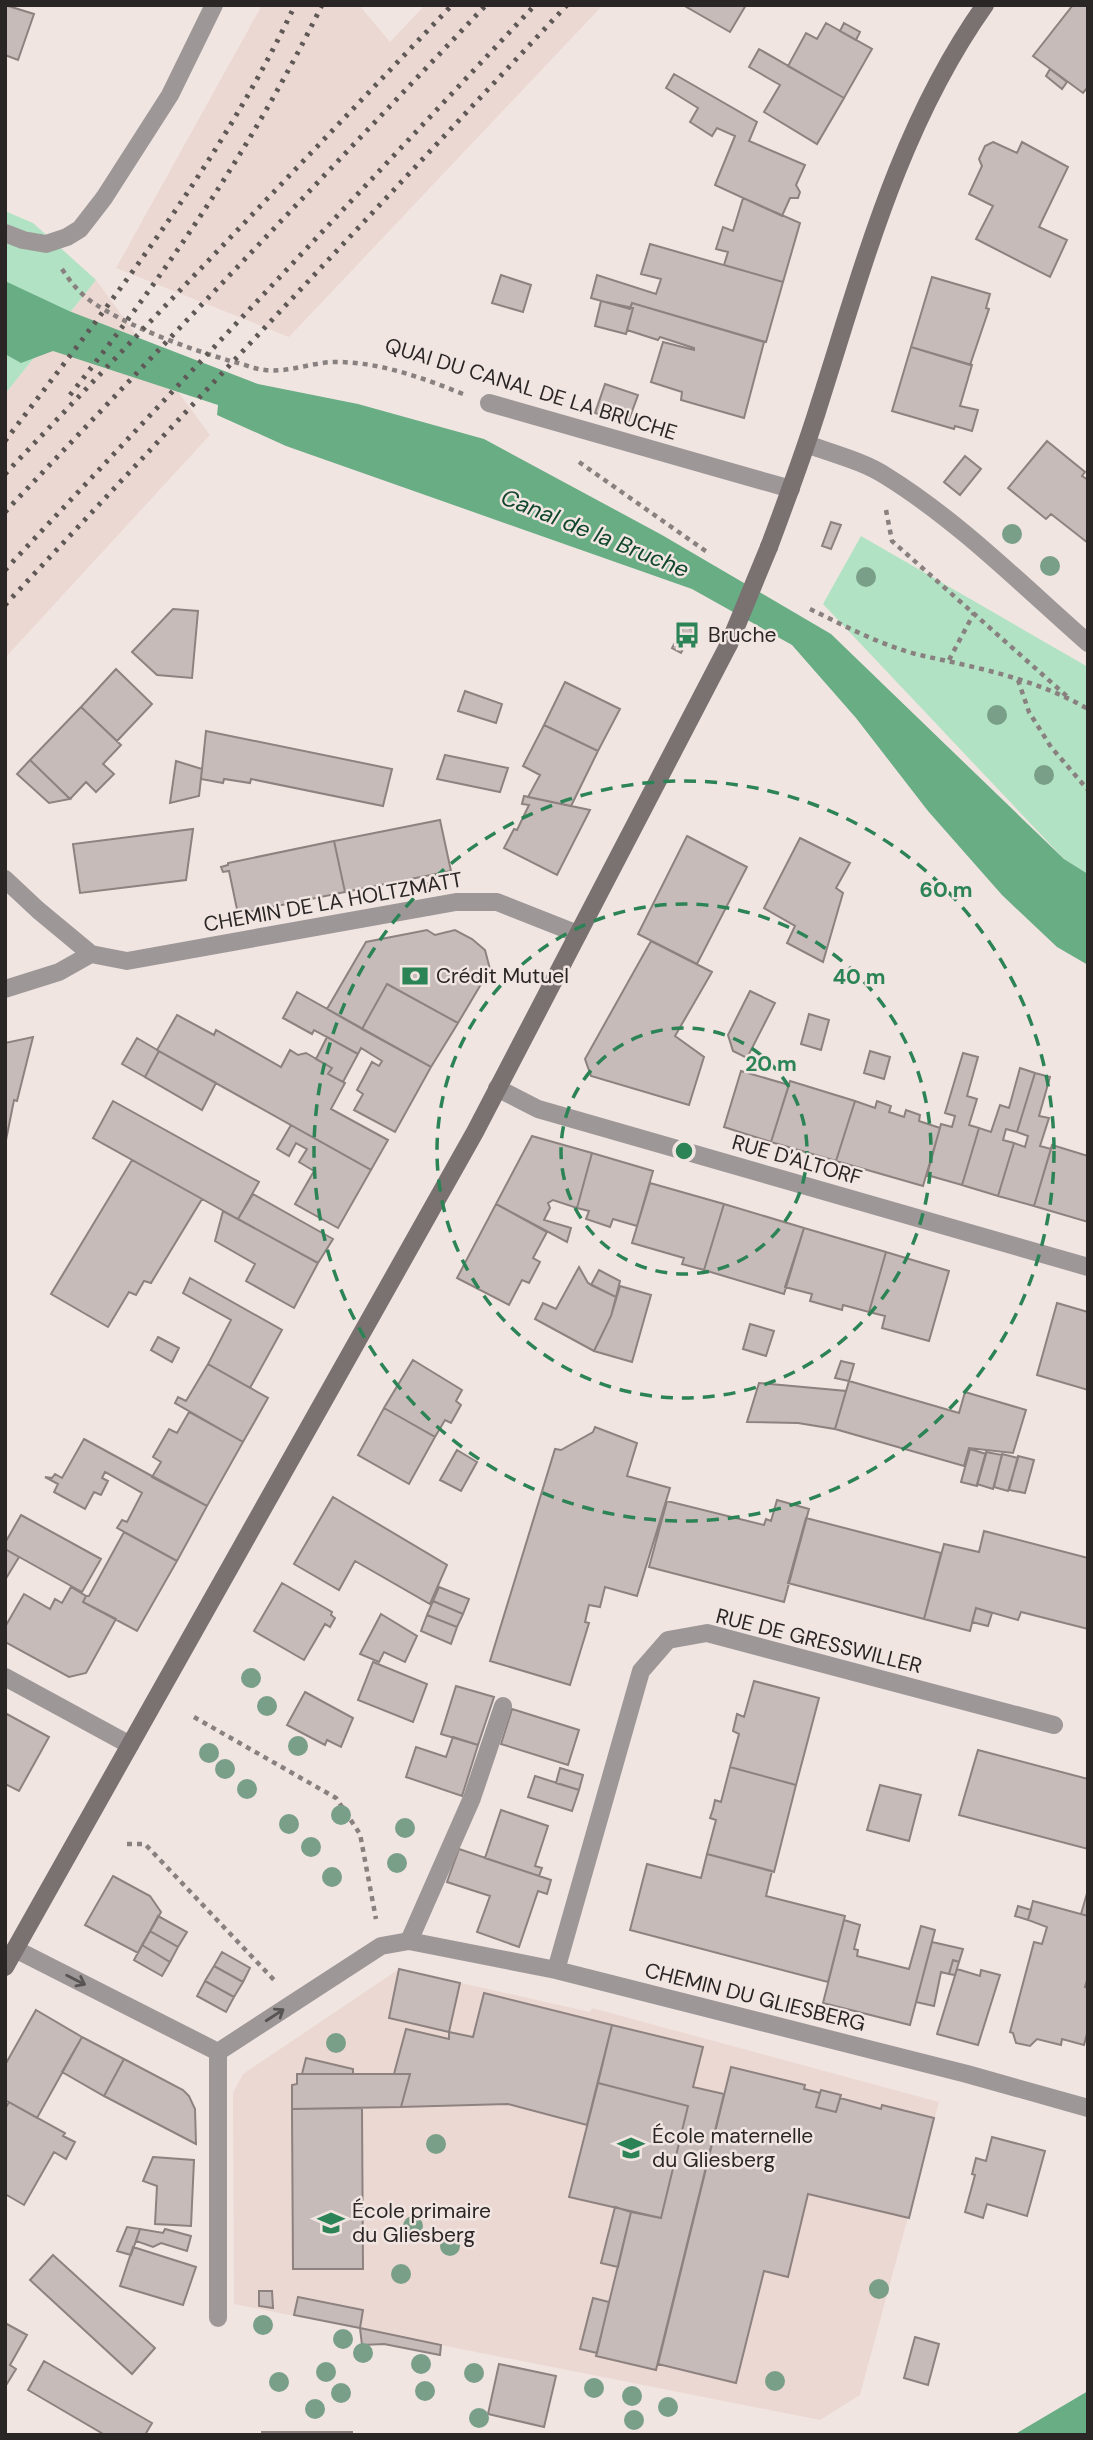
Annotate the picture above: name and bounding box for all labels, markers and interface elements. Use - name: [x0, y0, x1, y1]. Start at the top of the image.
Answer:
- street label: QUAI DU CANAL DE LA BRUCHE: [382, 331, 680, 447]
- water label: Canal de la Bruche: [497, 482, 693, 584]
- bus stop icon: Bruche: [672, 620, 702, 650]
- place label: Bruche: [708, 621, 777, 649]
- street label: CHEMIN DE LA HOLTZMATT: [201, 865, 465, 939]
- text: 60 m: [920, 876, 972, 904]
- bank icon: Crédit Mutuel: [400, 961, 430, 991]
- place label: Crédit Mutuel: [436, 962, 569, 990]
- text: 40 m: [832, 963, 886, 991]
- text: 20 m: [745, 1050, 797, 1078]
- street label: RUE D'ALTORF: [729, 1128, 865, 1192]
- centre of rings: [672, 1139, 696, 1163]
- street label: RUE DE GRESSWILLER: [713, 1602, 925, 1680]
- street label: CHEMIN DU GLIESBERG: [642, 1956, 868, 2038]
- one-way arrow: [65, 1973, 86, 1987]
- one-way arrow: [265, 2008, 284, 2022]
- place label: École maternelle du Gliesberg: [652, 2122, 813, 2174]
- school or university icon: École maternelle du Gliesberg: [616, 2133, 646, 2163]
- place label: École primaire du Gliesberg: [352, 2197, 491, 2249]
- school or university icon: École primaire du Gliesberg: [316, 2208, 346, 2238]

